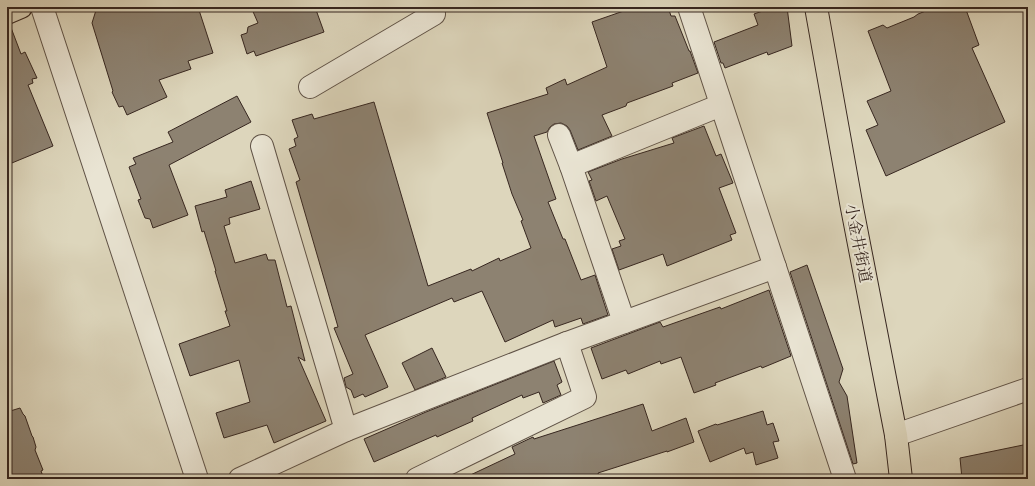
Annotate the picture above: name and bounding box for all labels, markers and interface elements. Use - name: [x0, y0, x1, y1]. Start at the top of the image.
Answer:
- street label: 小金井街道: [838, 202, 875, 285]

